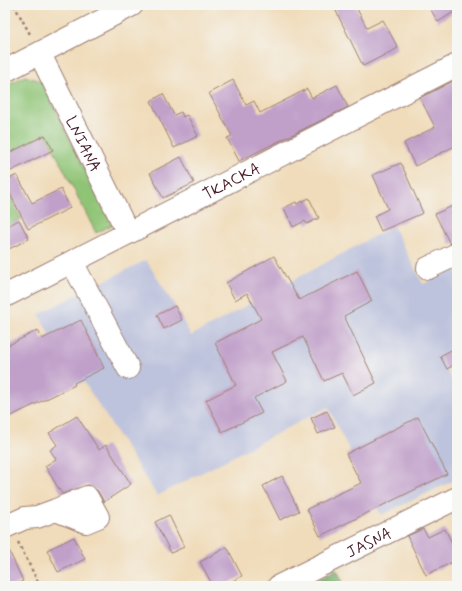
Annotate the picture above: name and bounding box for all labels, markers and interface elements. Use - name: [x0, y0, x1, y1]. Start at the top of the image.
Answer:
- street label: LNIANA: [60, 113, 105, 176]
- street label: TKACKA: [199, 158, 264, 205]
- street label: JASNA: [343, 523, 395, 563]

